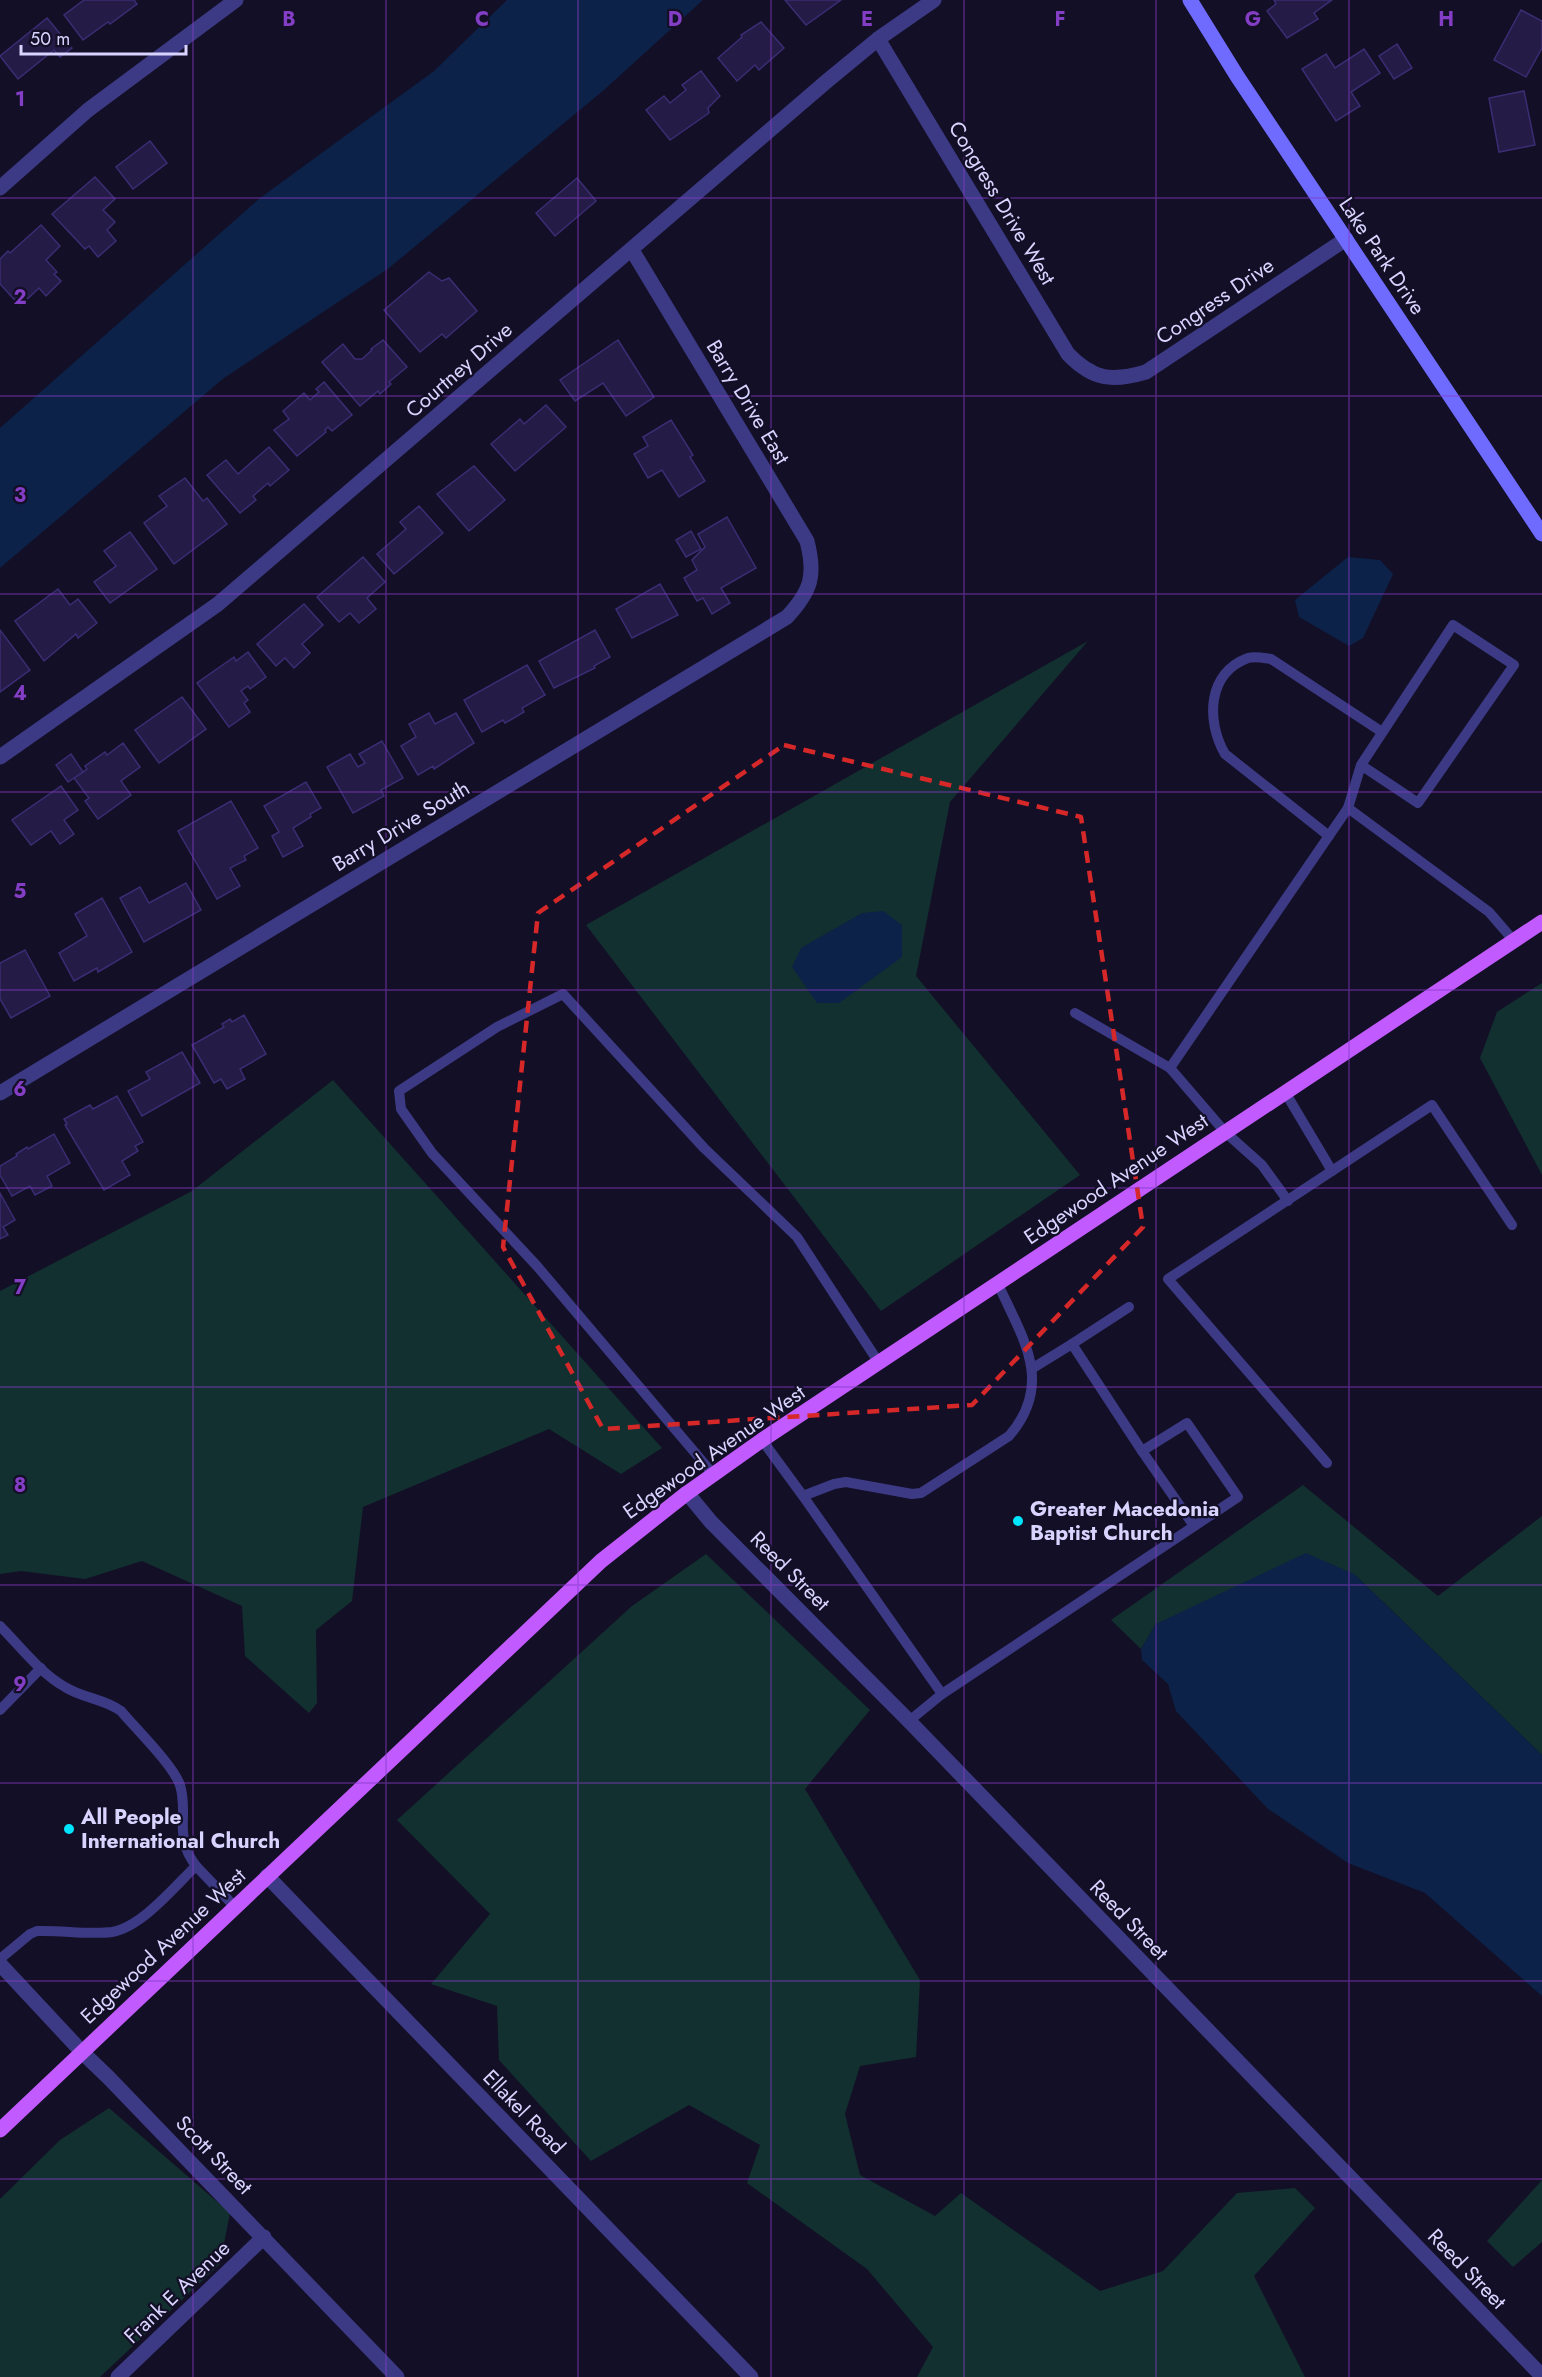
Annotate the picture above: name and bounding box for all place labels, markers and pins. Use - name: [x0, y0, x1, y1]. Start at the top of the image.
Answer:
- place label: Greater Macedonia Baptist Church: [1030, 1494, 1219, 1548]
- marker: Greater Macedonia Baptist Church: [1011, 1514, 1025, 1528]
- place label: All People International Church: [80, 1802, 280, 1856]
- marker: All People International Church: [62, 1822, 76, 1836]

